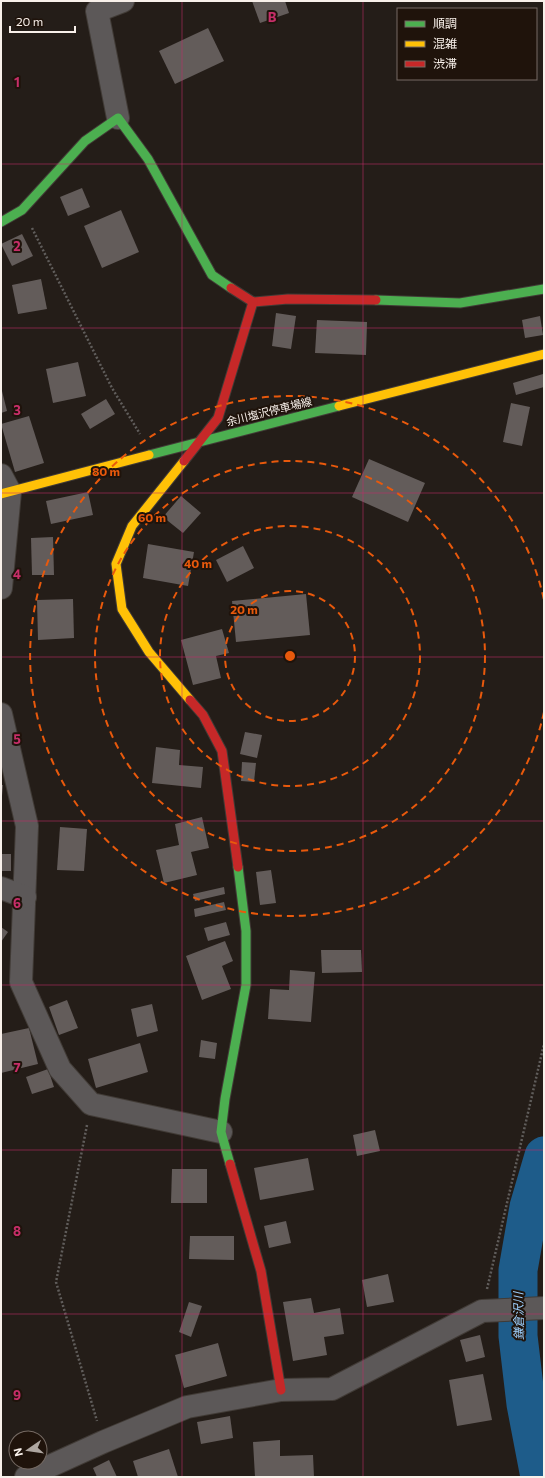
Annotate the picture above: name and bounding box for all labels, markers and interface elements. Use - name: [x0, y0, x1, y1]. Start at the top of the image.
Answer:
- scale bar: [10, 8, 75, 34]
- legend: [397, 8, 537, 80]
- text: B: [268, 9, 277, 25]
- text: 20 m: [16, 14, 43, 28]
- text: 順調: [433, 16, 457, 30]
- text: 混雑: [433, 36, 457, 50]
- text: 渋滞: [433, 56, 457, 70]
- text: 1: [14, 74, 20, 90]
- text: 2: [13, 238, 21, 254]
- street label: 余川塩沢停車場線: [225, 394, 313, 428]
- text: 3: [13, 402, 21, 418]
- text: 80 m: [92, 464, 120, 478]
- text: 60 m: [138, 510, 166, 524]
- text: 40 m: [184, 556, 212, 570]
- text: 4: [13, 566, 21, 582]
- text: 20 m: [230, 602, 258, 616]
- centre of rings: [283, 649, 297, 663]
- text: 5: [13, 731, 21, 747]
- text: 6: [13, 895, 21, 911]
- text: 7: [13, 1059, 21, 1075]
- text: 8: [13, 1223, 21, 1239]
- water label: 鎌倉沢川: [511, 1290, 525, 1340]
- text: 9: [13, 1387, 21, 1403]
- north arrow: [8, 1430, 48, 1470]
- text: N: [11, 1447, 25, 1458]

